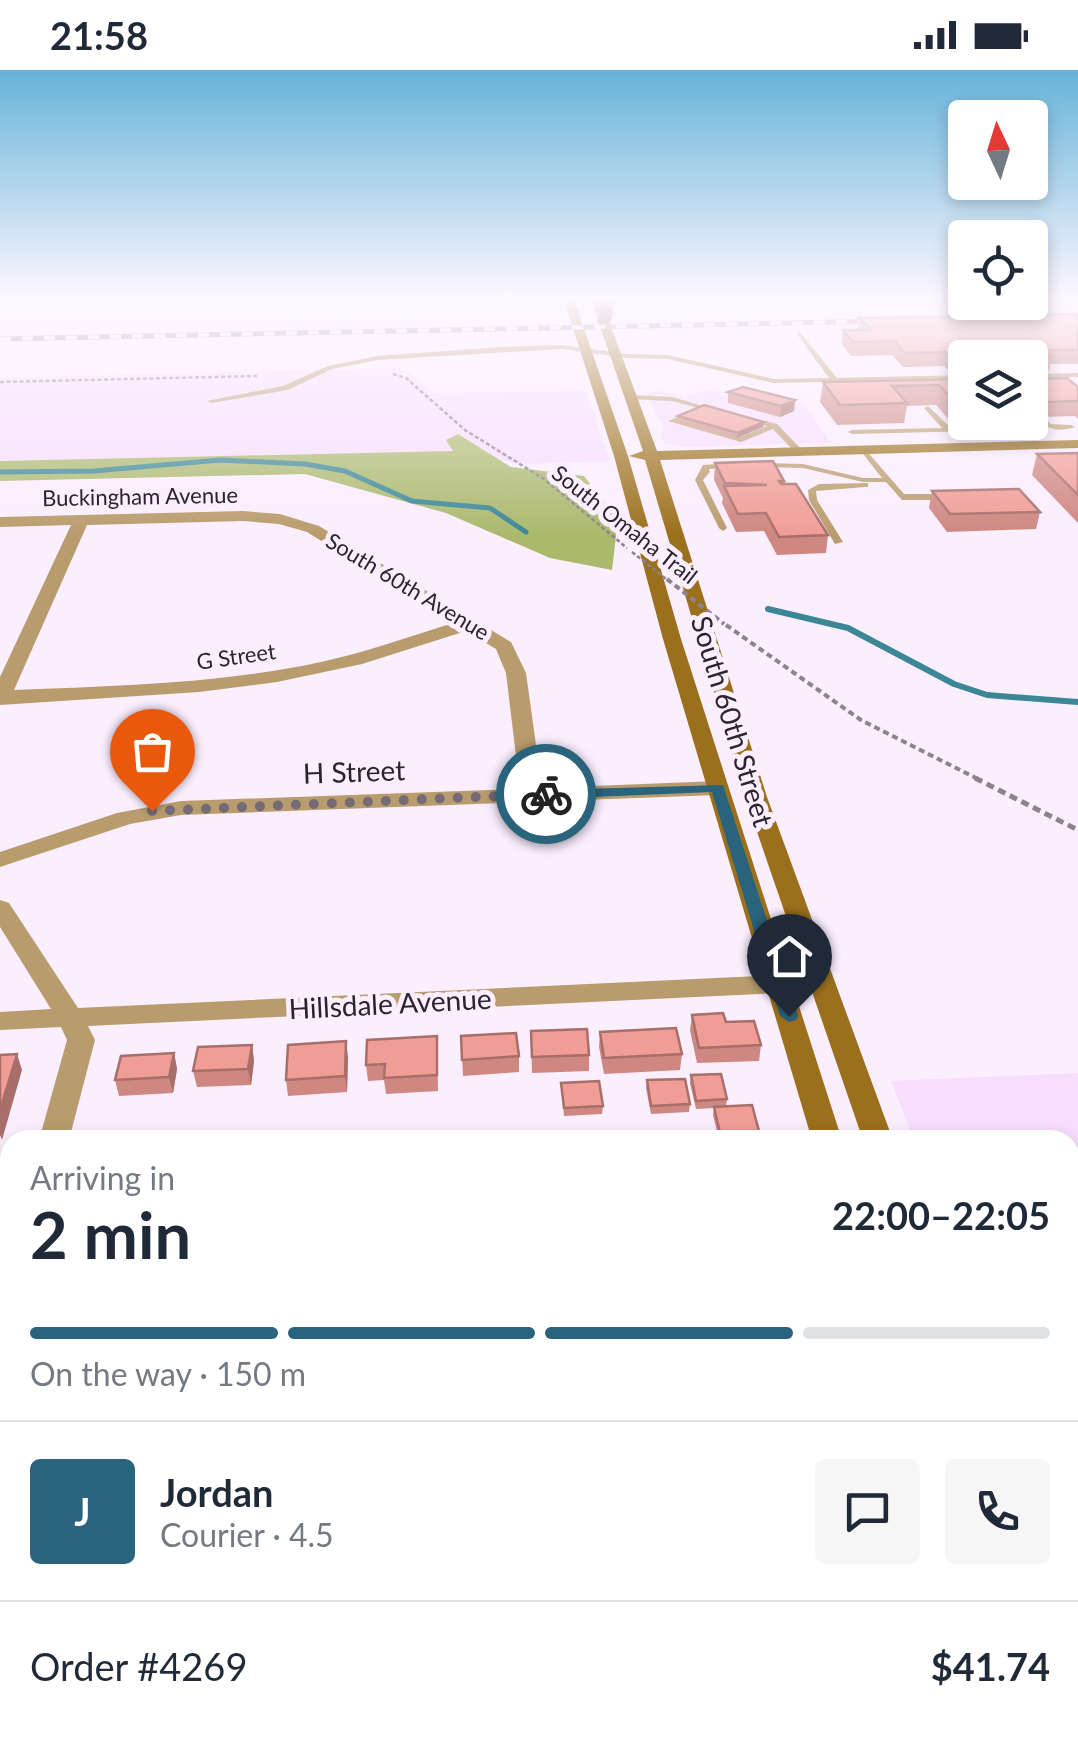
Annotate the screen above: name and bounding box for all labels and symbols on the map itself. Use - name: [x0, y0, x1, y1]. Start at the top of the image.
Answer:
- north arrow: [948, 100, 1048, 200]
- street label: South Omaha Trail: [547, 459, 703, 589]
- street label: Buckingham Avenue: [42, 481, 238, 511]
- street label: South 60th Avenue: [321, 527, 495, 645]
- street label: South 60th Street: [685, 612, 781, 830]
- street label: G Street: [195, 637, 277, 675]
- pin: [110, 709, 195, 812]
- courier: [496, 744, 596, 844]
- street label: H Street: [302, 752, 406, 790]
- pin: [747, 914, 832, 1017]
- street label: Hillsdale Avenue: [288, 981, 492, 1025]

